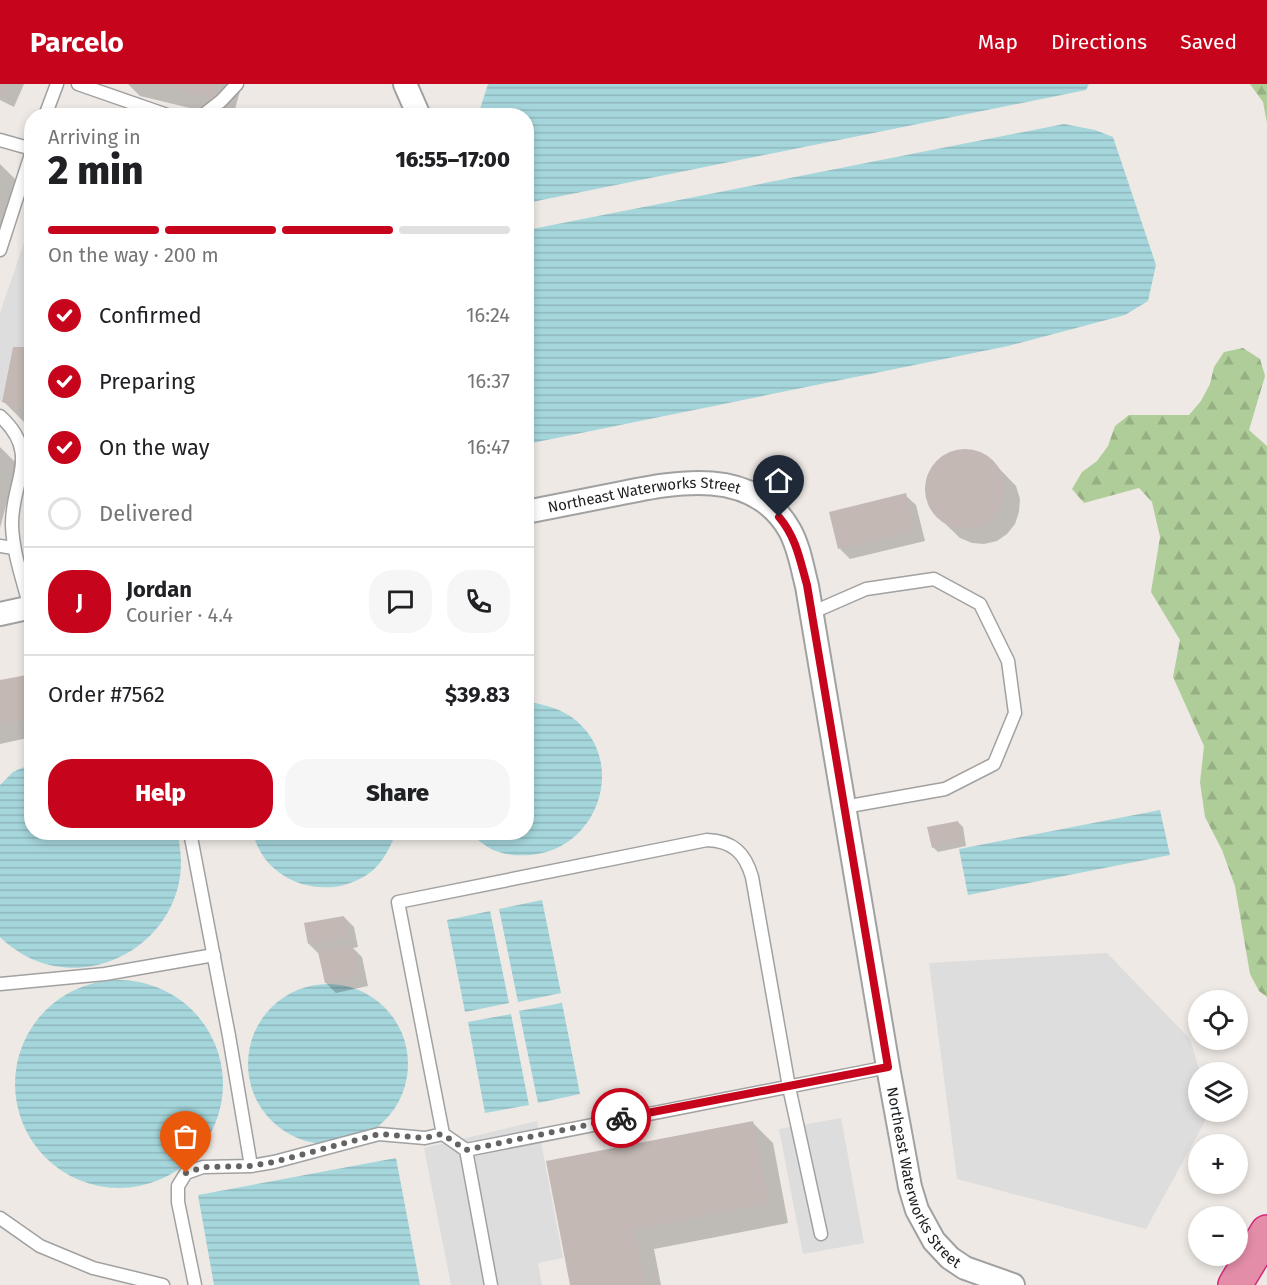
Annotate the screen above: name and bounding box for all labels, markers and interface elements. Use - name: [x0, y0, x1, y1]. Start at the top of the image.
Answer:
- text: Parcelo: [30, 26, 124, 59]
- text: Map: [978, 29, 1018, 55]
- text: Directions: [1051, 29, 1147, 55]
- text: Saved: [1180, 29, 1237, 55]
- text: Arriving in: [48, 125, 141, 149]
- text: 16:55–17:00: [395, 146, 510, 173]
- text: 2 min: [48, 148, 144, 194]
- text: On the way · 200 m: [48, 243, 219, 267]
- icon: check: [48, 299, 81, 332]
- text: Confirmed: [99, 302, 202, 329]
- text: 16:24: [466, 303, 510, 327]
- icon: check: [48, 365, 81, 398]
- text: Preparing: [99, 368, 195, 395]
- text: 16:37: [467, 369, 510, 393]
- icon: check: [48, 431, 81, 464]
- text: On the way: [99, 434, 210, 461]
- text: 16:47: [467, 435, 510, 459]
- pin: [753, 455, 804, 517]
- icon: home: [762, 464, 795, 497]
- street label: Northeast Waterworks Street: [546, 474, 744, 517]
- text: Delivered: [99, 500, 194, 527]
- button: chat: [369, 570, 432, 633]
- button: phone: [447, 570, 510, 633]
- text: Jordan: [126, 576, 192, 603]
- text: J: [76, 588, 83, 615]
- text: Courier · 4.4: [126, 603, 233, 627]
- text: Order #7562: [48, 681, 165, 708]
- text: $39.83: [445, 681, 510, 708]
- button: Help: [48, 759, 273, 828]
- button: Share: [285, 759, 510, 828]
- map controls: [1188, 990, 1248, 1266]
- button: locate: [1188, 990, 1248, 1050]
- button: layers: [1188, 1062, 1248, 1122]
- street label: Northeast Waterworks Street: [883, 1086, 965, 1272]
- courier: [591, 1088, 651, 1148]
- icon: bike: [605, 1102, 638, 1135]
- pin: [160, 1111, 211, 1173]
- icon: bag: [169, 1120, 202, 1153]
- button: +: [1188, 1134, 1248, 1194]
- button: −: [1188, 1206, 1248, 1266]

